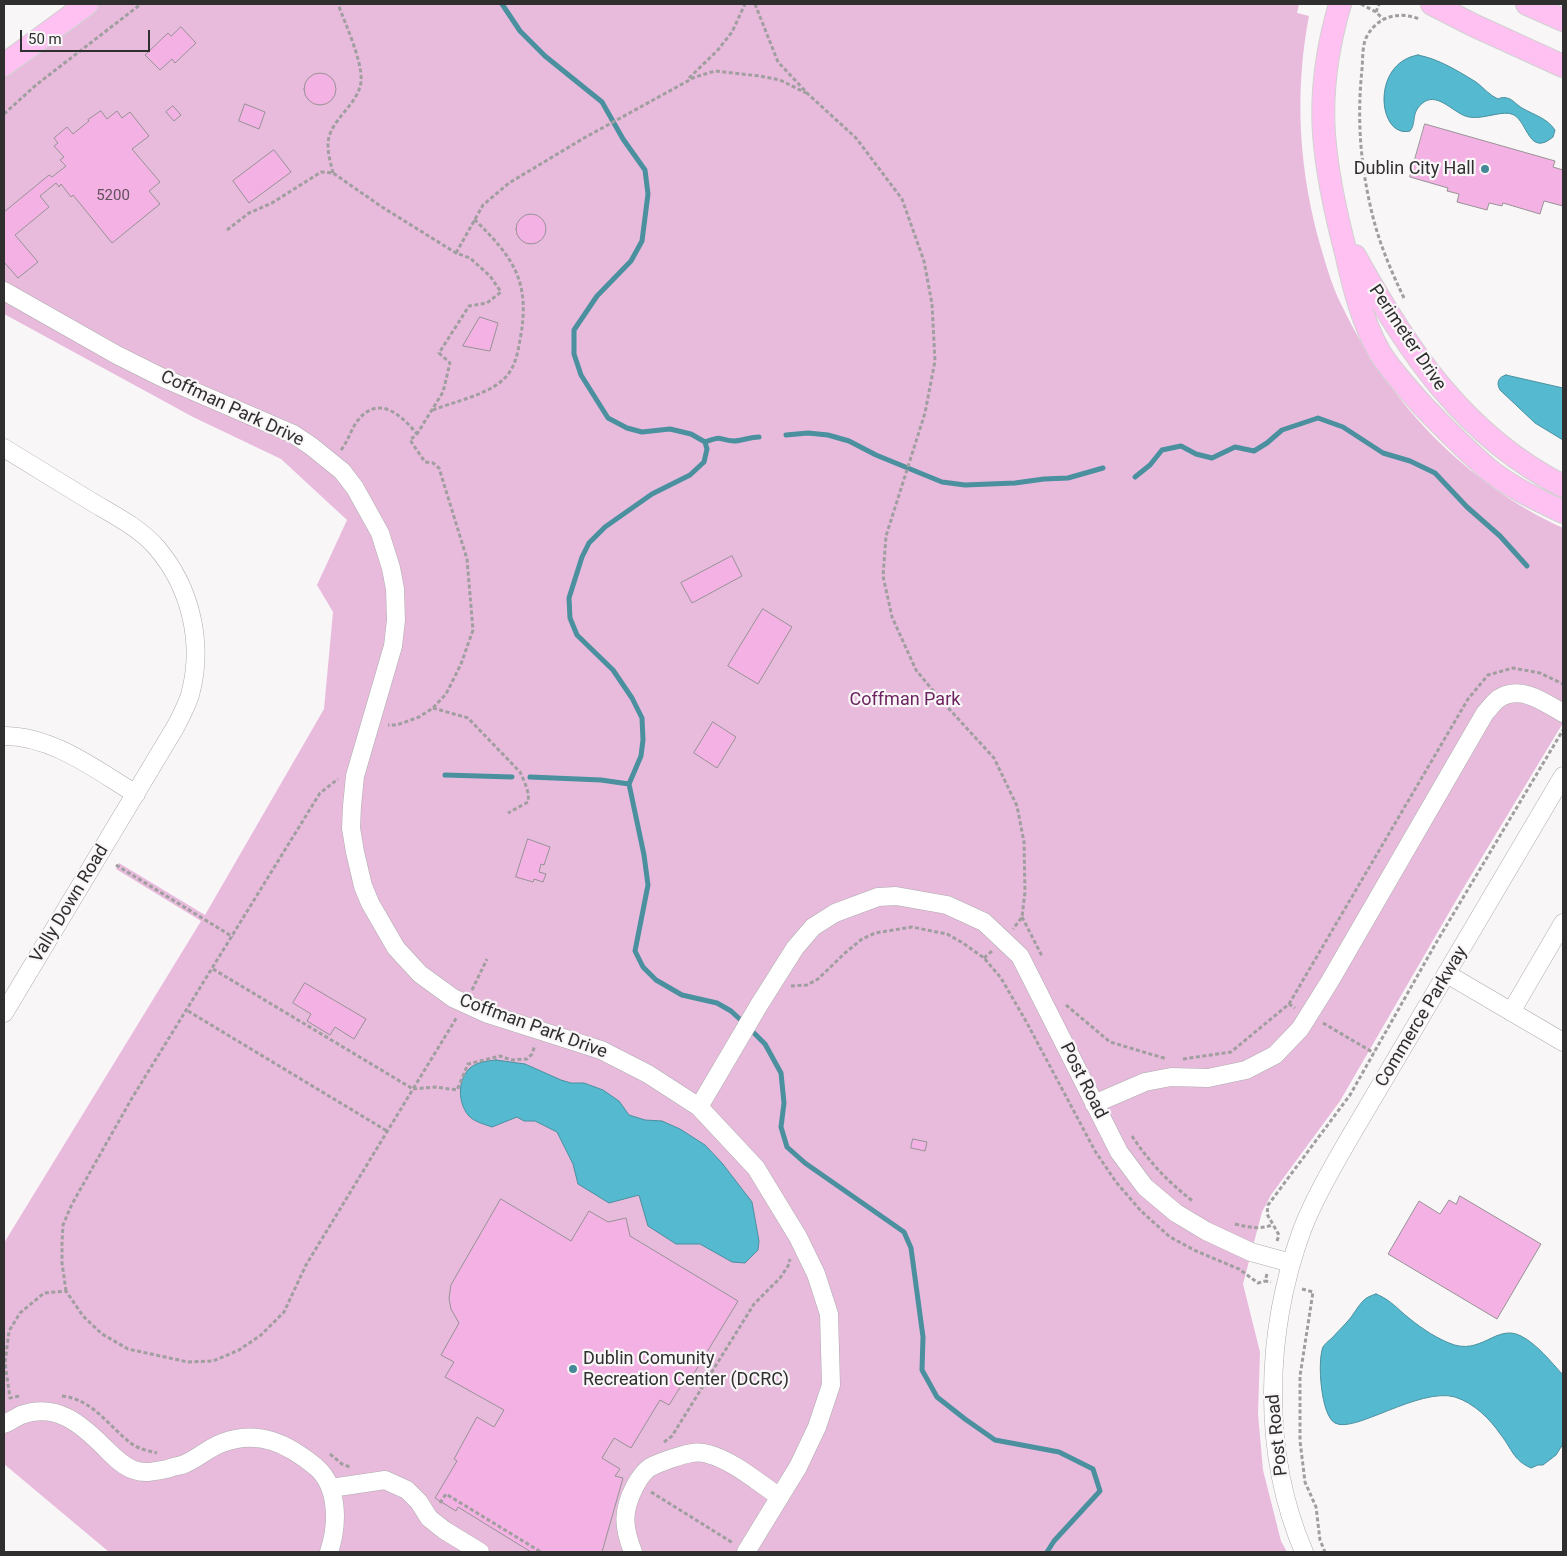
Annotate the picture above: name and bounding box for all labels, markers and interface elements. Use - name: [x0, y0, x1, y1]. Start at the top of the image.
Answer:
- scale bar: [22, 20, 152, 52]
- text: 50 m: [28, 30, 62, 48]
- place label: Dublin City Hall: [1354, 158, 1475, 180]
- marker: Dublin City Hall: [1479, 163, 1491, 175]
- house number: 5200: [96, 187, 130, 205]
- street label: Perimeter Drive: [1364, 281, 1450, 395]
- street label: Coffman Park Drive: [157, 366, 307, 452]
- park label: Coffman Park: [850, 689, 960, 711]
- street label: Vally Down Road: [26, 841, 114, 967]
- street label: Commerce Parkway: [1371, 943, 1473, 1091]
- street label: Coffman Park Drive: [456, 990, 610, 1064]
- street label: Post Road: [1055, 1039, 1111, 1123]
- place label: Dublin Comunity Recreation Center (DCRC): [583, 1348, 789, 1390]
- marker: Dublin Comunity Recreation Center (DCRC): [567, 1363, 579, 1375]
- street label: Post Road: [1263, 1393, 1293, 1477]

